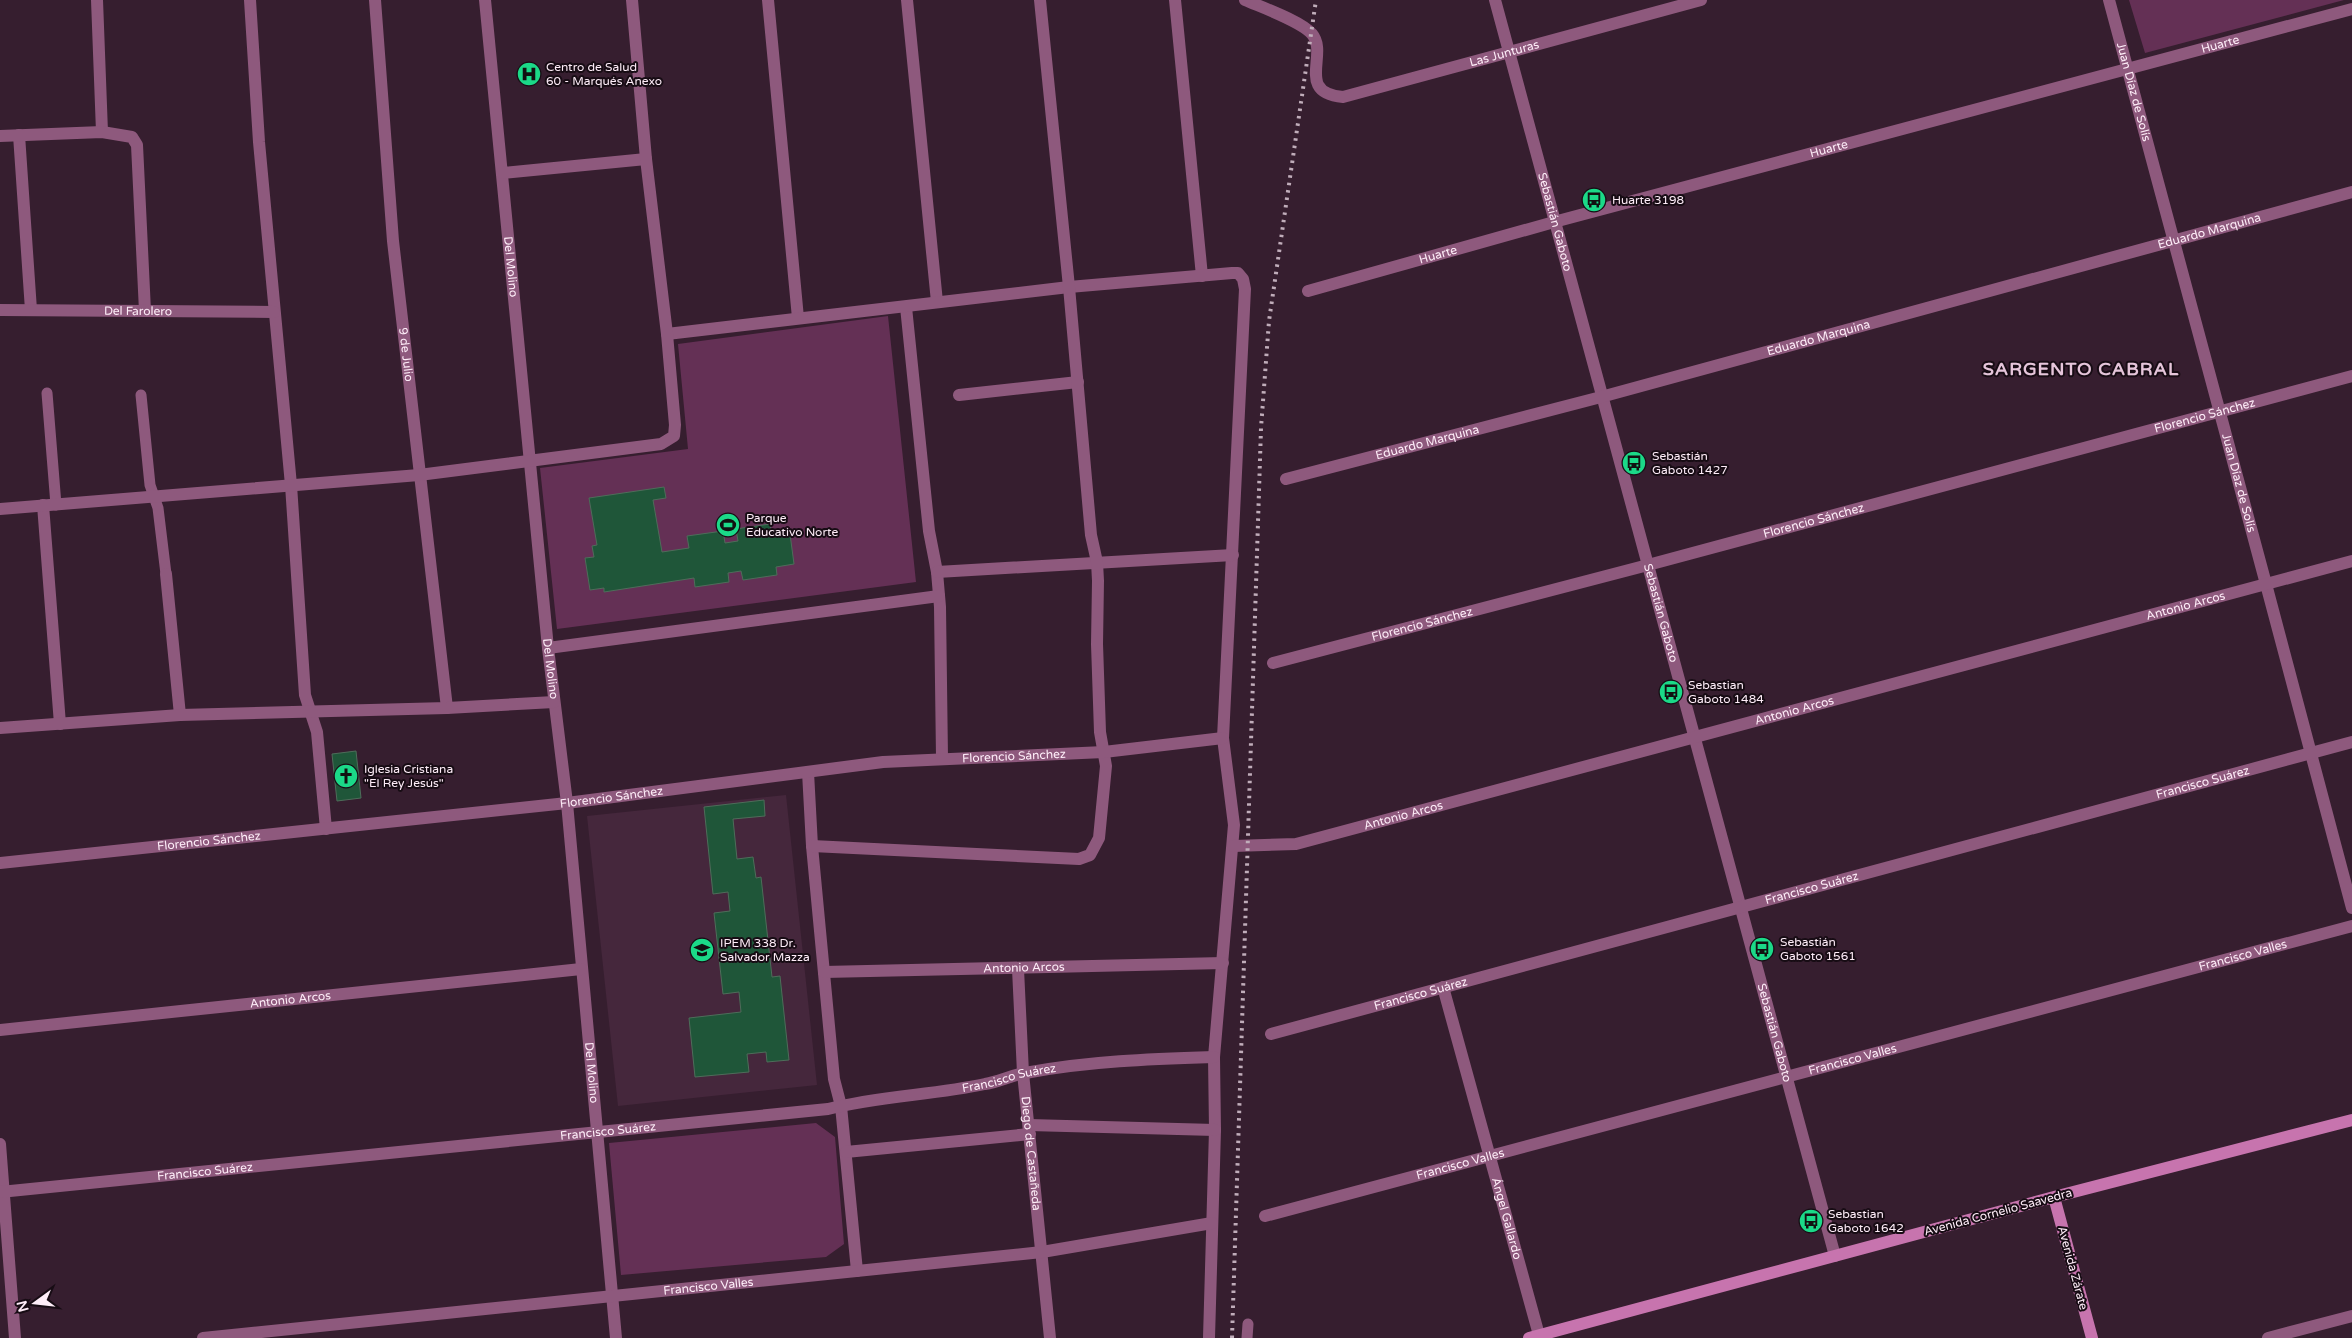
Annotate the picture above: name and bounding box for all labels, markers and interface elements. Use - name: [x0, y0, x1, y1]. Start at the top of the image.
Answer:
- street label: Huarte: [2200, 32, 2241, 56]
- street label: Las Junturas: [1468, 37, 1541, 69]
- street label: Juan Díaz de Solís: [2114, 41, 2154, 143]
- place label: Centro de Salud 60 - Marqués Anexo: [546, 60, 662, 88]
- hospital icon: Centro de Salud 60 - Marqués Anexo: [516, 61, 542, 87]
- street label: Huarte: [1808, 137, 1850, 160]
- street label: Sebastián Gaboto: [1535, 171, 1575, 273]
- bus stop icon: Huarte 3198: [1581, 187, 1607, 213]
- place label: Huarte 3198: [1612, 193, 1684, 207]
- street label: Eduardo Marquina: [2156, 210, 2262, 252]
- street label: Del Molino: [501, 236, 521, 298]
- street label: Huarte: [1417, 242, 1459, 267]
- street label: Del Farolero: [104, 304, 172, 318]
- street label: Eduardo Marquina: [1765, 317, 1872, 358]
- street label: 9 de Julio: [396, 327, 416, 382]
- district label: SARGENTO CABRAL: [1983, 358, 2179, 380]
- street label: Florencio Sánchez: [2153, 395, 2257, 436]
- street label: Eduardo Marquina: [1374, 422, 1480, 462]
- street label: Juan Díaz de Solís: [2219, 432, 2259, 534]
- place label: Sebastián Gaboto 1427: [1652, 449, 1728, 477]
- bus stop icon: Sebastián Gaboto 1427: [1621, 450, 1647, 476]
- street label: Florencio Sánchez: [1762, 500, 1866, 541]
- place label: Parque Educativo Norte: [746, 511, 838, 539]
- sports icon: Parque Educativo Norte: [715, 512, 741, 538]
- street label: Sebastián Gaboto: [1641, 562, 1681, 664]
- street label: Antonio Arcos: [2144, 588, 2227, 623]
- street label: Florencio Sánchez: [1370, 604, 1474, 644]
- street label: Del Molino: [540, 638, 561, 700]
- place label: Sebastian Gaboto 1484: [1688, 678, 1764, 706]
- bus stop icon: Sebastian Gaboto 1484: [1658, 679, 1684, 705]
- street label: Antonio Arcos: [1753, 693, 1836, 728]
- street label: Florencio Sánchez: [962, 747, 1066, 765]
- place label: Iglesia Cristiana "El Rey Jesús": [364, 762, 453, 790]
- church icon: Iglesia Cristiana "El Rey Jesús": [333, 763, 359, 789]
- street label: Francisco Suárez: [2154, 763, 2251, 802]
- street label: Florencio Sánchez: [559, 784, 664, 811]
- street label: Antonio Arcos: [1362, 798, 1445, 833]
- street label: Florencio Sánchez: [156, 828, 261, 853]
- street label: Francisco Suárez: [1763, 869, 1860, 907]
- place label: Sebastián Gaboto 1561: [1780, 935, 1856, 963]
- place label: IPEM 338 Dr. Salvador Mazza: [720, 936, 810, 964]
- bus stop icon: Sebastián Gaboto 1561: [1749, 936, 1775, 962]
- school or university icon: IPEM 338 Dr. Salvador Mazza: [689, 937, 715, 963]
- street label: Francisco Valles: [2197, 937, 2289, 974]
- street label: Antonio Arcos: [983, 960, 1065, 975]
- street label: Francisco Suárez: [1372, 974, 1469, 1013]
- street label: Sebastián Gaboto: [1755, 982, 1795, 1084]
- street label: Antonio Arcos: [249, 988, 332, 1011]
- street label: Francisco Valles: [1807, 1041, 1898, 1078]
- street label: Del Molino: [582, 1042, 601, 1104]
- street label: Francisco Suárez: [961, 1061, 1057, 1095]
- street label: Diego de Castañeda: [1018, 1096, 1044, 1211]
- street label: Francisco Suárez: [559, 1119, 657, 1143]
- street label: Francisco Valles: [1415, 1145, 1506, 1182]
- street label: Francisco Suárez: [156, 1160, 254, 1183]
- street label: Ángel Gallardo: [1489, 1176, 1525, 1261]
- street label: Avenida Cornelio Saavedra: [1922, 1185, 2074, 1239]
- place label: Sebastian Gaboto 1642: [1828, 1207, 1904, 1235]
- bus stop icon: Sebastian Gaboto 1642: [1798, 1208, 1824, 1234]
- street label: Avenida Zárate: [2055, 1225, 2091, 1312]
- street label: Francisco Valles: [663, 1275, 754, 1298]
- north arrow: [10, 1278, 60, 1328]
- text: N: [13, 1299, 33, 1314]

